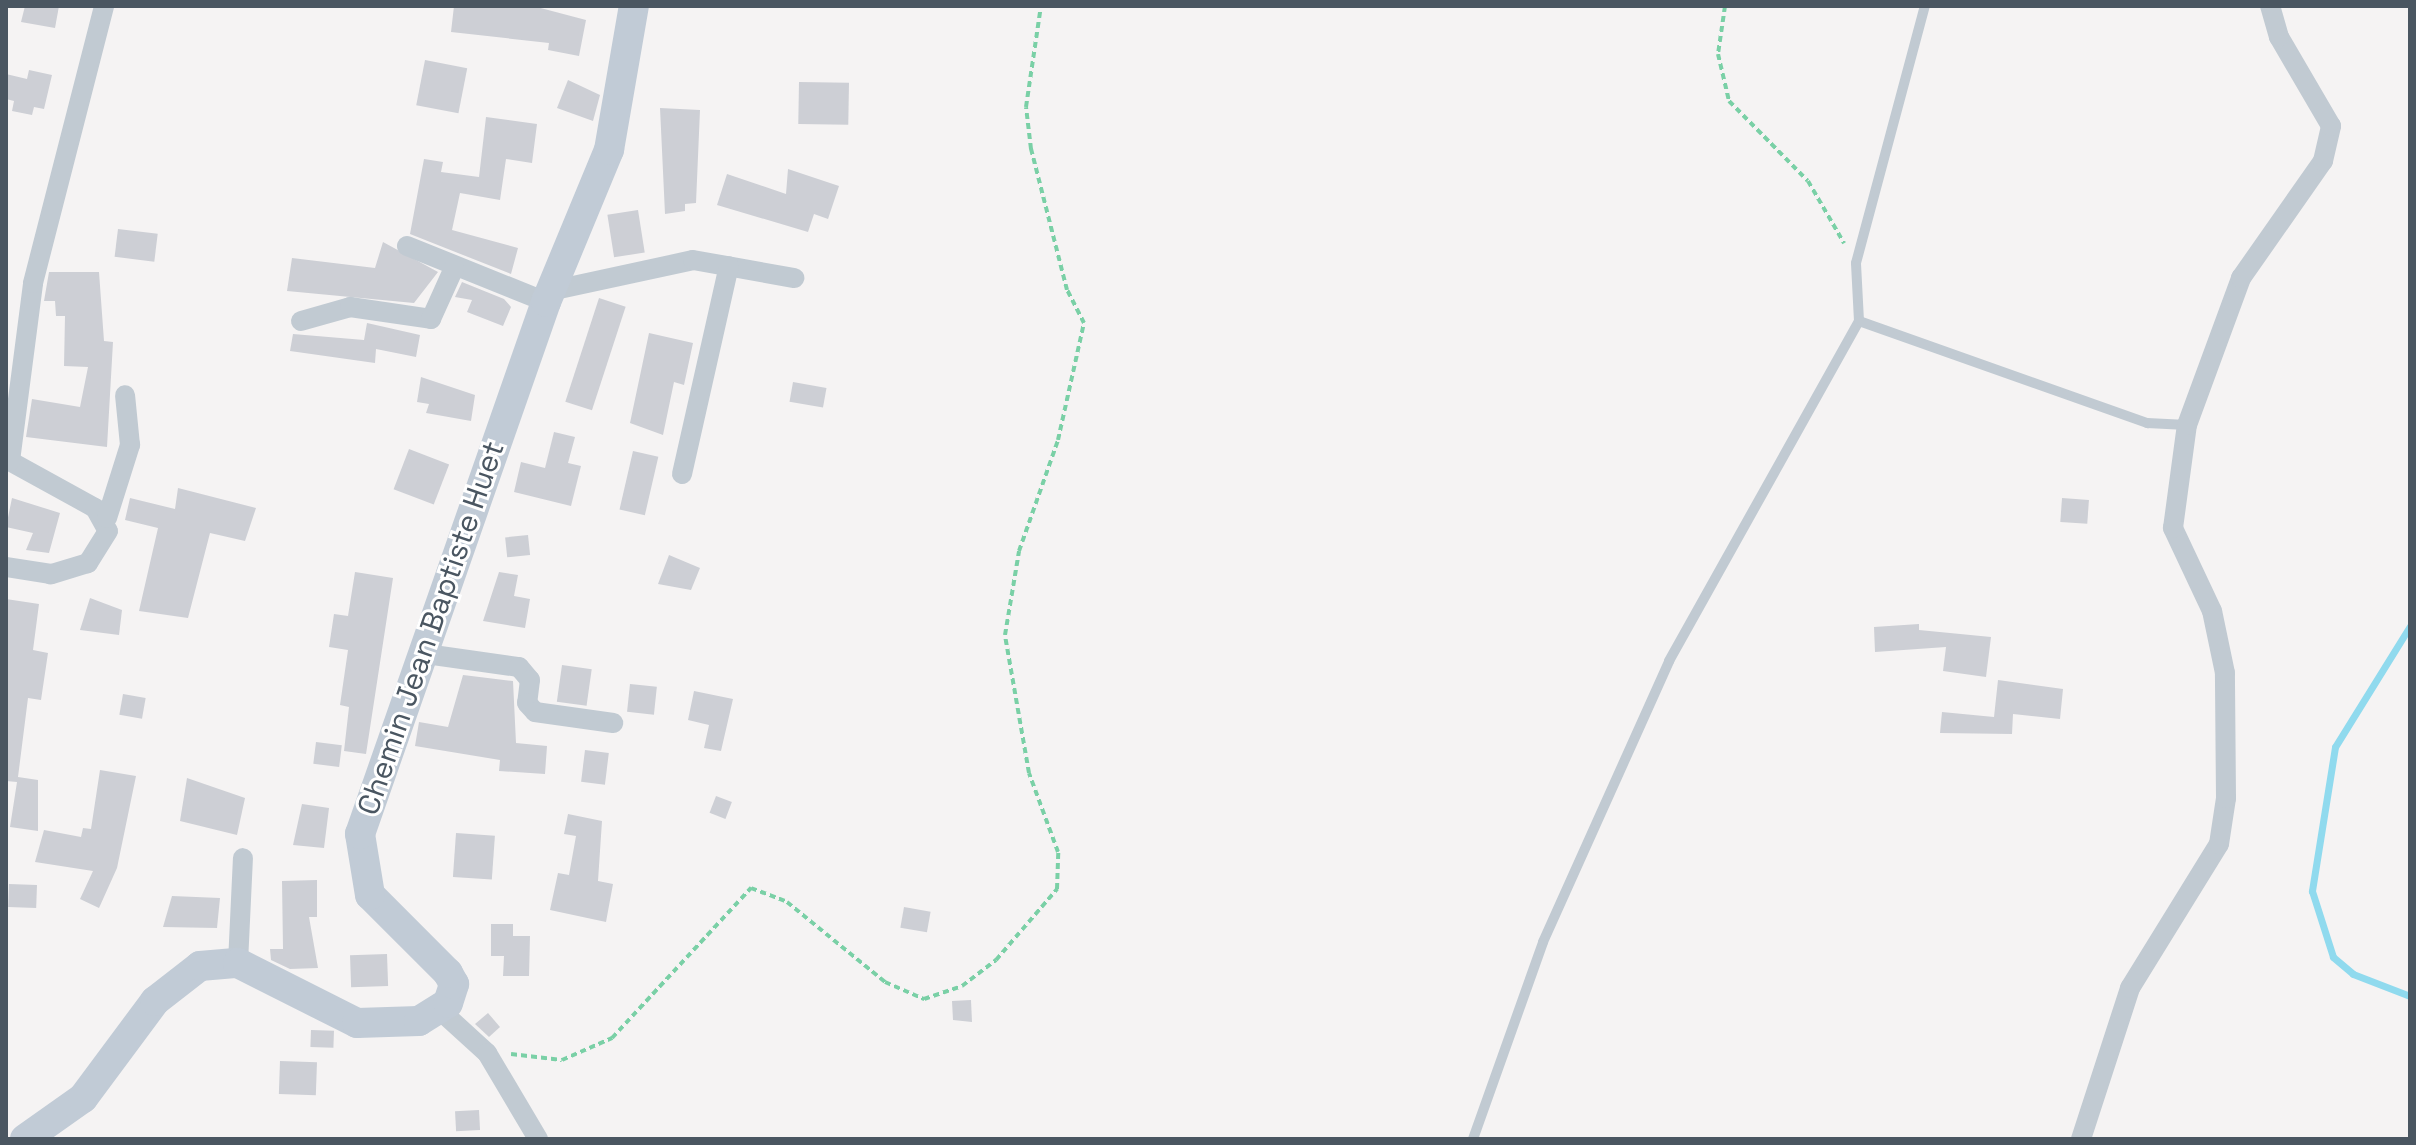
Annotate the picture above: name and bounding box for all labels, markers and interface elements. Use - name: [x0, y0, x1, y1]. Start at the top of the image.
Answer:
- street label: Chemin Jean Baptiste Huet: [350, 436, 512, 820]

